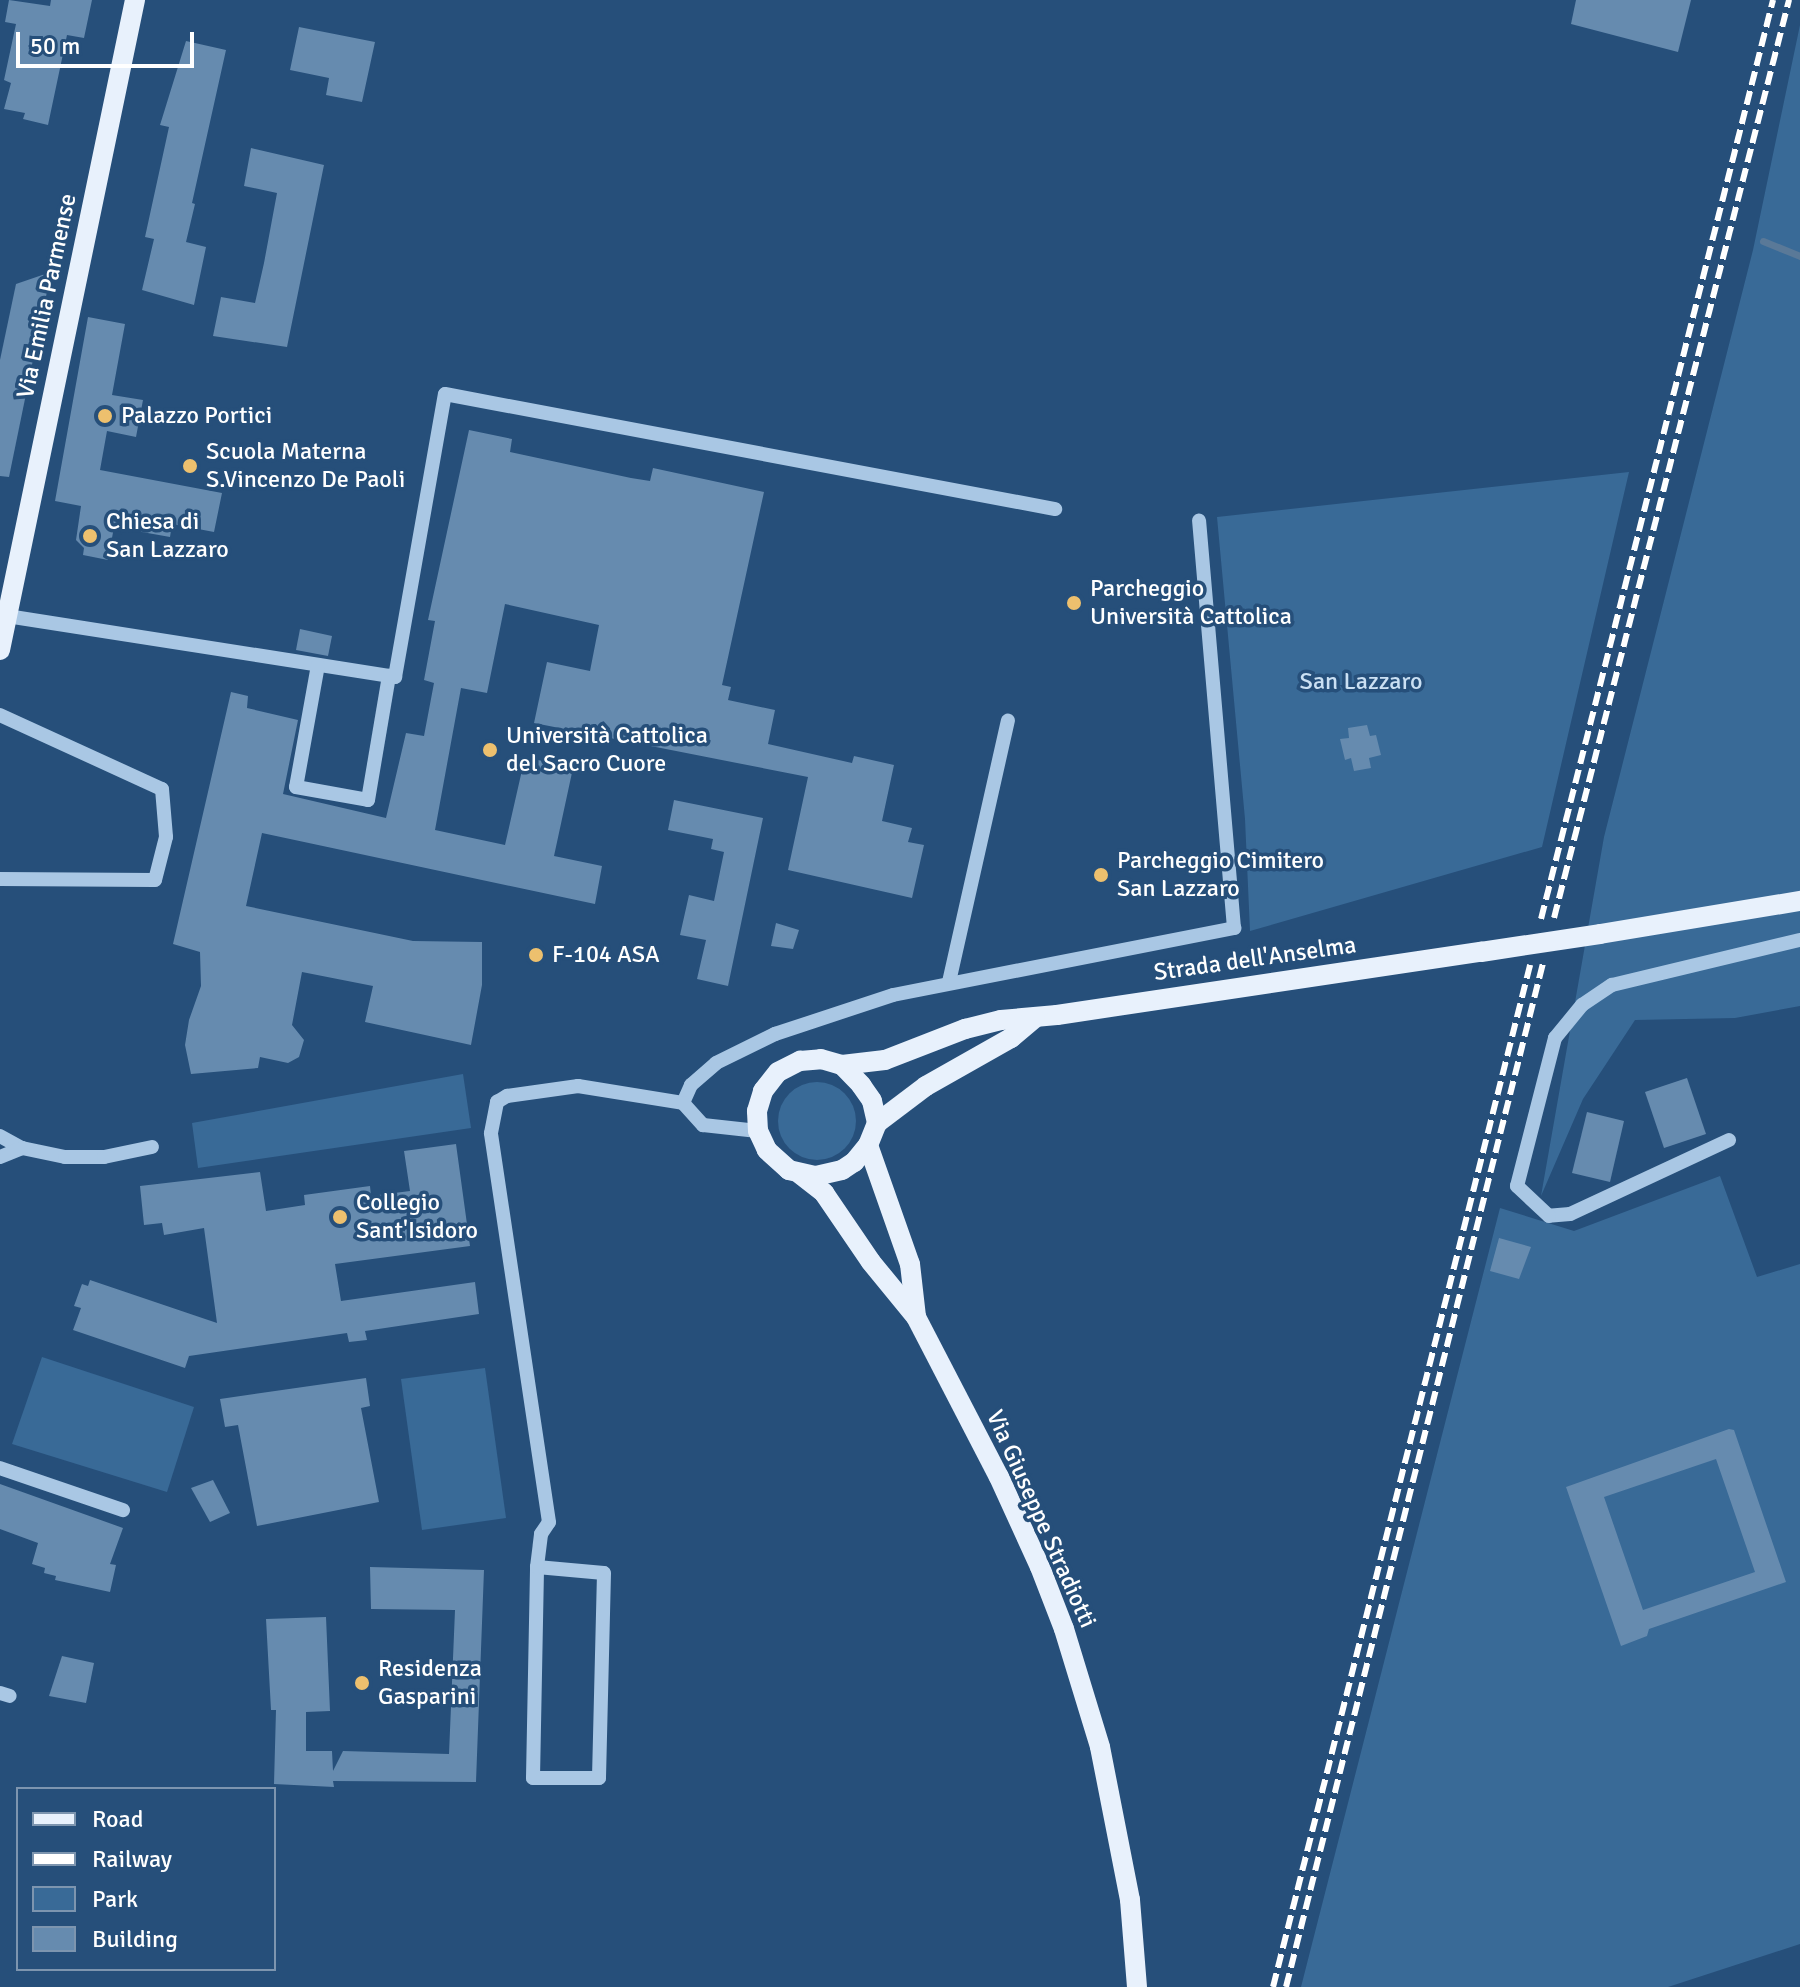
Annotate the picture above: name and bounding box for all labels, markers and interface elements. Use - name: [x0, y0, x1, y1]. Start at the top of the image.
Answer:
- scale bar: [20, 16, 198, 66]
- text: 50 m: [30, 31, 80, 61]
- street label: Via Emilia Parmense: [11, 191, 83, 401]
- place label: Palazzo Portici: [121, 402, 272, 430]
- marker: Palazzo Portici: [96, 407, 114, 425]
- place label: Scuola Materna S.Vincenzo De Paoli: [206, 438, 405, 494]
- marker: Scuola Materna S.Vincenzo De Paoli: [181, 457, 199, 475]
- place label: Chiesa di San Lazzaro: [106, 508, 229, 564]
- marker: Chiesa di San Lazzaro: [81, 527, 99, 545]
- place label: Parcheggio Università Cattolica: [1090, 575, 1292, 631]
- marker: Parcheggio Università Cattolica: [1065, 594, 1083, 612]
- park label: San Lazzaro: [1300, 668, 1422, 696]
- place label: Università Cattolica del Sacro Cuore: [506, 722, 708, 778]
- marker: Università Cattolica del Sacro Cuore: [481, 741, 499, 759]
- place label: Parcheggio Cimitero San Lazzaro: [1117, 847, 1324, 903]
- marker: Parcheggio Cimitero San Lazzaro: [1092, 866, 1110, 884]
- street label: Strada dell'Anselma: [1152, 931, 1358, 987]
- place label: F-104 ASA: [552, 941, 660, 969]
- marker: F-104 ASA: [527, 946, 545, 964]
- place label: Collegio Sant'Isidoro: [356, 1189, 478, 1245]
- marker: Collegio Sant'Isidoro: [331, 1208, 349, 1226]
- street label: Via Giuseppe Stradiotti: [980, 1406, 1102, 1632]
- place label: Residenza Gasparini: [378, 1655, 482, 1711]
- marker: Residenza Gasparini: [353, 1674, 371, 1692]
- legend: [16, 1787, 276, 1971]
- text: Road: [92, 1804, 143, 1834]
- text: Railway: [92, 1844, 172, 1874]
- text: Park: [92, 1884, 138, 1914]
- text: Building: [92, 1924, 178, 1954]

